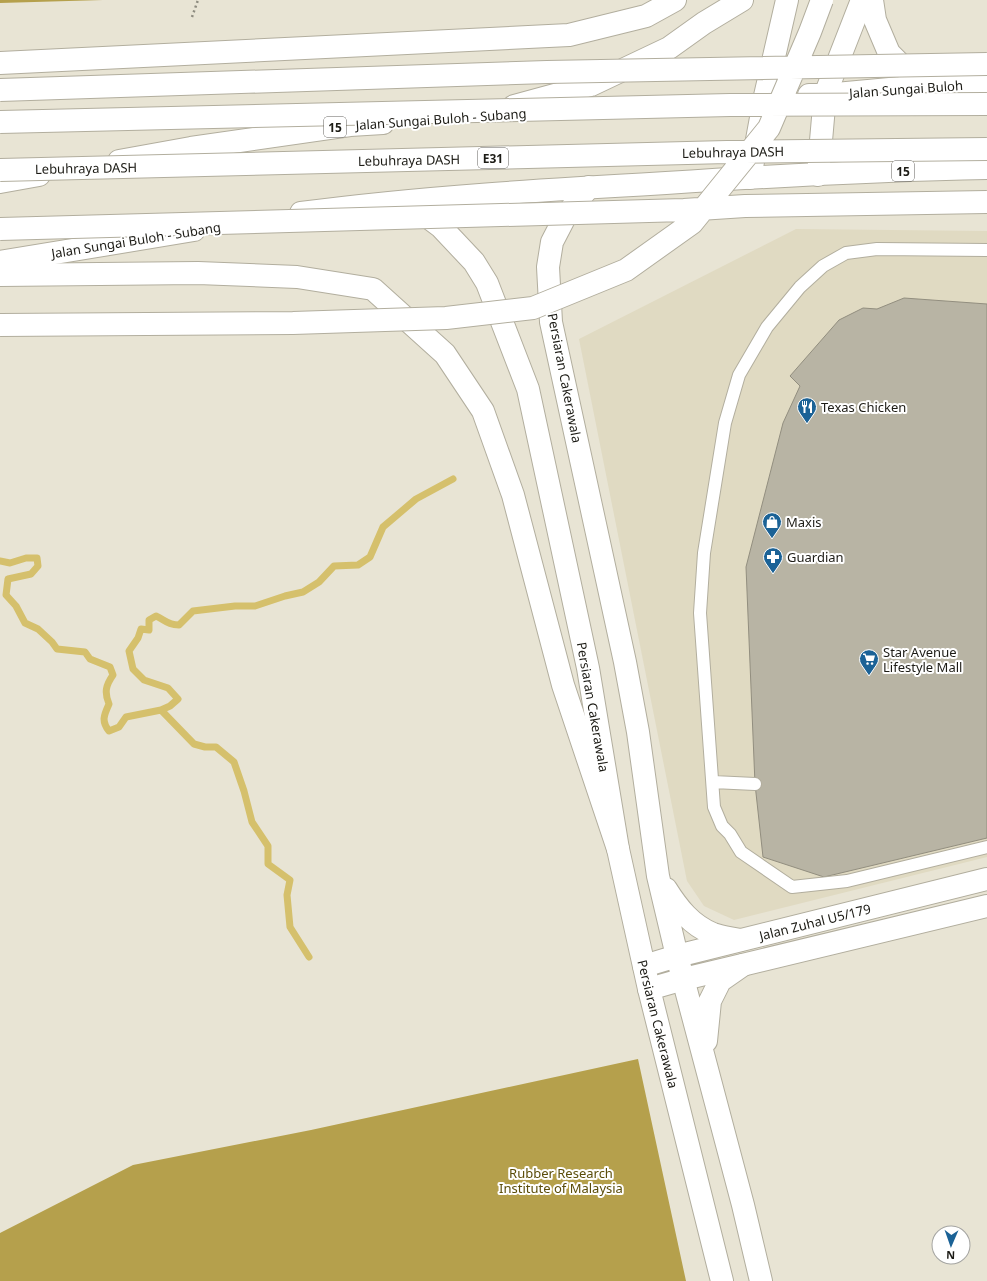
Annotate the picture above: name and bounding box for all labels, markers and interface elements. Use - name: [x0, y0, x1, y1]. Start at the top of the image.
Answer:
- street label: Jalan Sungai Buloh: [847, 76, 963, 102]
- street label: Jalan Sungai Buloh - Subang: [353, 104, 527, 134]
- road number: 15: [324, 117, 346, 137]
- street label: Lebuhraya DASH: [682, 142, 784, 162]
- road number: E31: [478, 148, 508, 168]
- street label: Lebuhraya DASH: [358, 150, 460, 170]
- street label: Lebuhraya DASH: [35, 158, 137, 178]
- road number: 15: [892, 161, 914, 181]
- street label: Jalan Sungai Buloh - Subang: [48, 218, 222, 263]
- street label: Persiaran Cakerawala: [544, 312, 586, 444]
- restaurant icon: Texas Chicken: [796, 396, 818, 424]
- place label: Texas Chicken: [821, 398, 906, 416]
- shop icon: Maxis: [761, 511, 783, 539]
- place label: Maxis: [786, 513, 822, 531]
- pharmacy icon: Guardian: [762, 546, 784, 574]
- place label: Guardian: [787, 548, 844, 566]
- street label: Persiaran Cakerawala: [573, 641, 613, 773]
- place label: Star Avenue Lifestyle Mall: [883, 643, 962, 676]
- supermarket icon: Star Avenue Lifestyle Mall: [858, 648, 880, 676]
- street label: Jalan Zuhal U5/179: [755, 899, 873, 945]
- street label: Persiaran Cakerawala: [633, 958, 683, 1090]
- park label: Rubber Research Institute of Malaysia: [499, 1164, 623, 1197]
- north arrow: [931, 1225, 971, 1265]
- text: N: [946, 1248, 955, 1263]

